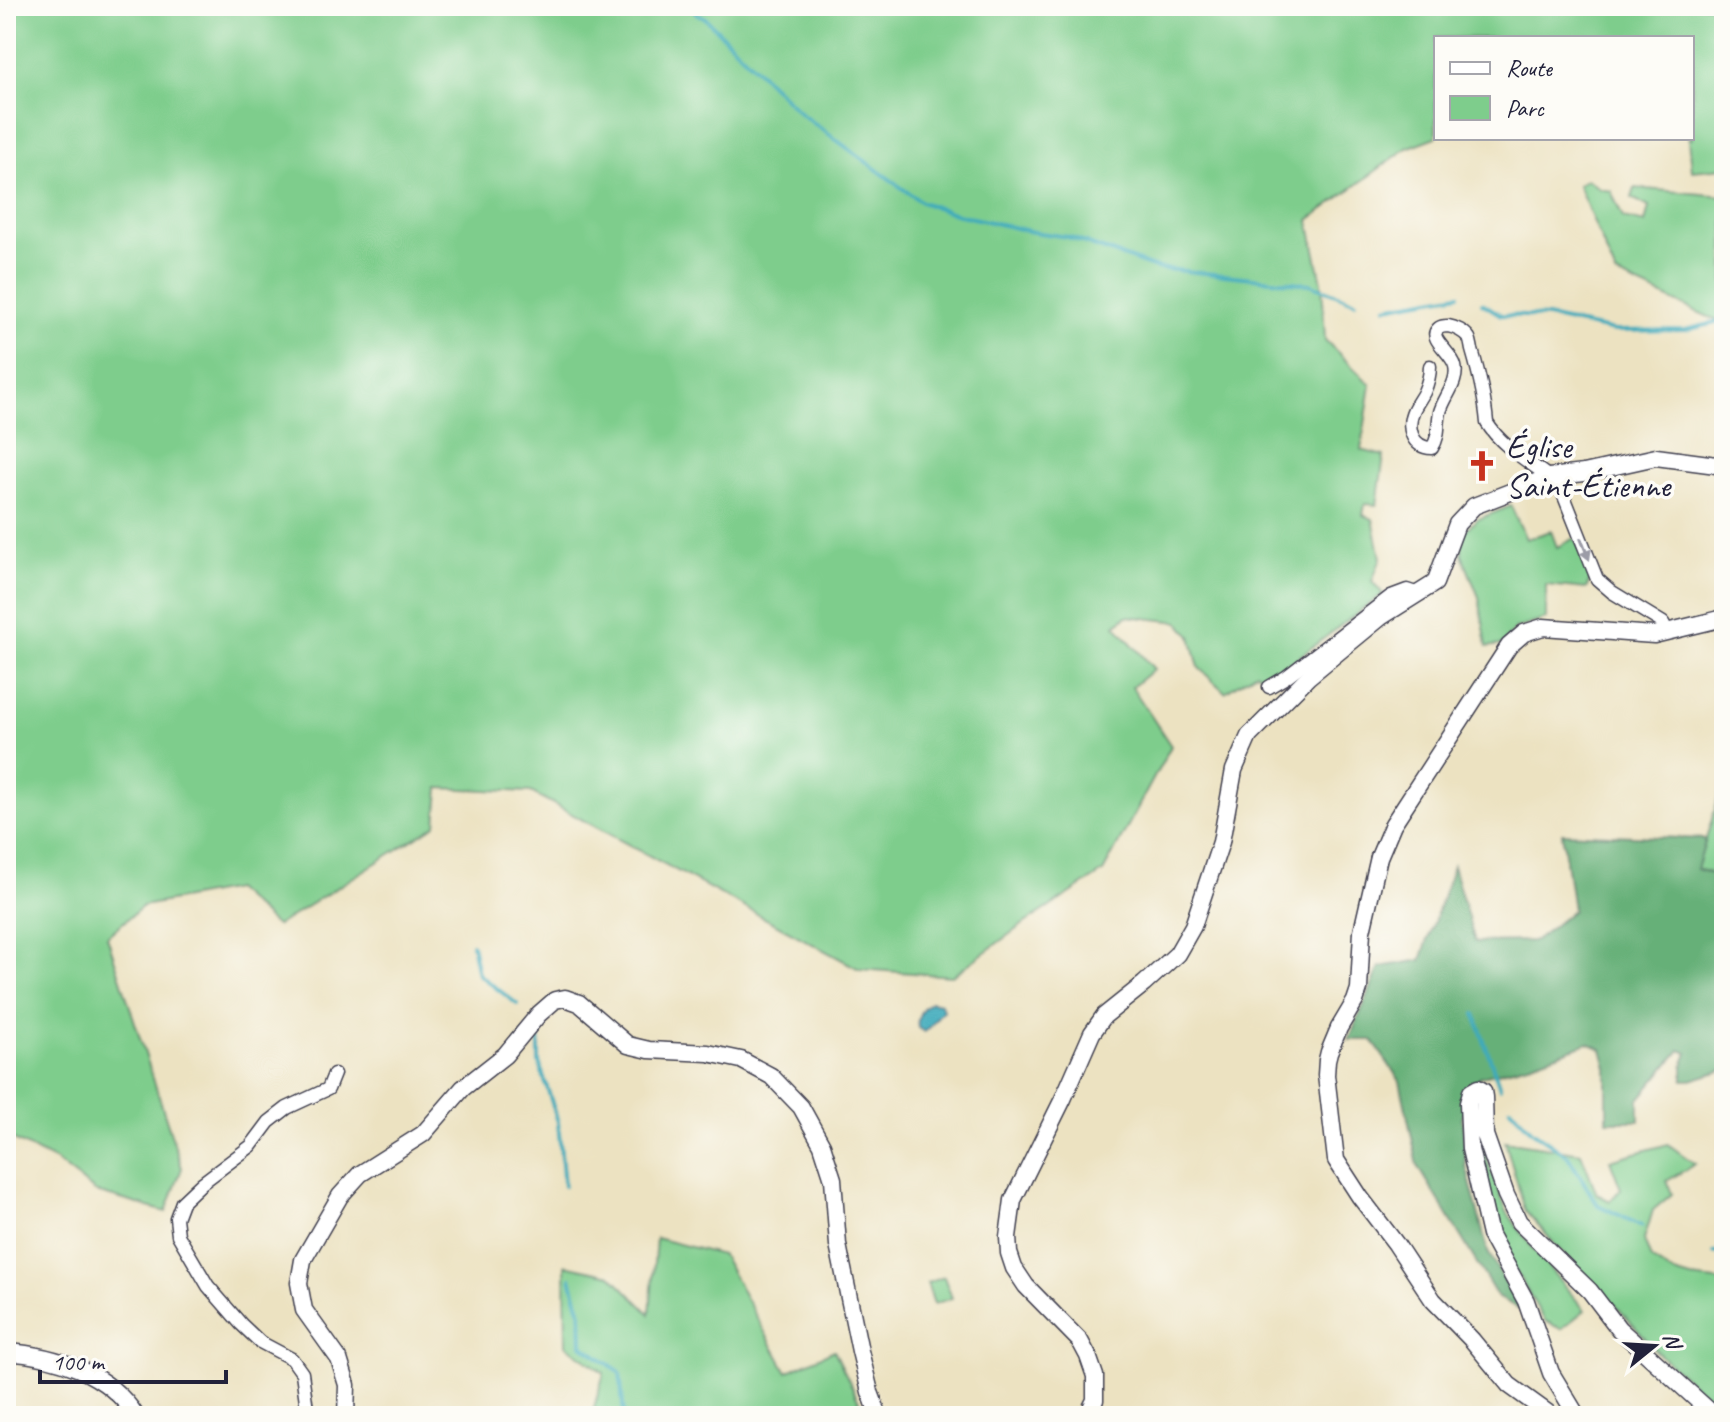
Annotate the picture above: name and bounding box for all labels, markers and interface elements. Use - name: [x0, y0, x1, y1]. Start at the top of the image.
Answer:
- legend: [1434, 36, 1694, 140]
- text: Route: [1506, 53, 1554, 83]
- text: Parc: [1506, 93, 1545, 123]
- place label: Église Saint-Étienne: [1506, 425, 1672, 507]
- church icon: Église Saint-Étienne: [1465, 449, 1499, 483]
- one-way arrow: [1579, 537, 1592, 561]
- north arrow: [1614, 1306, 1694, 1386]
- text: N: [1657, 1329, 1689, 1354]
- scale bar: [40, 1334, 226, 1384]
- text: 100 m: [52, 1347, 106, 1377]

